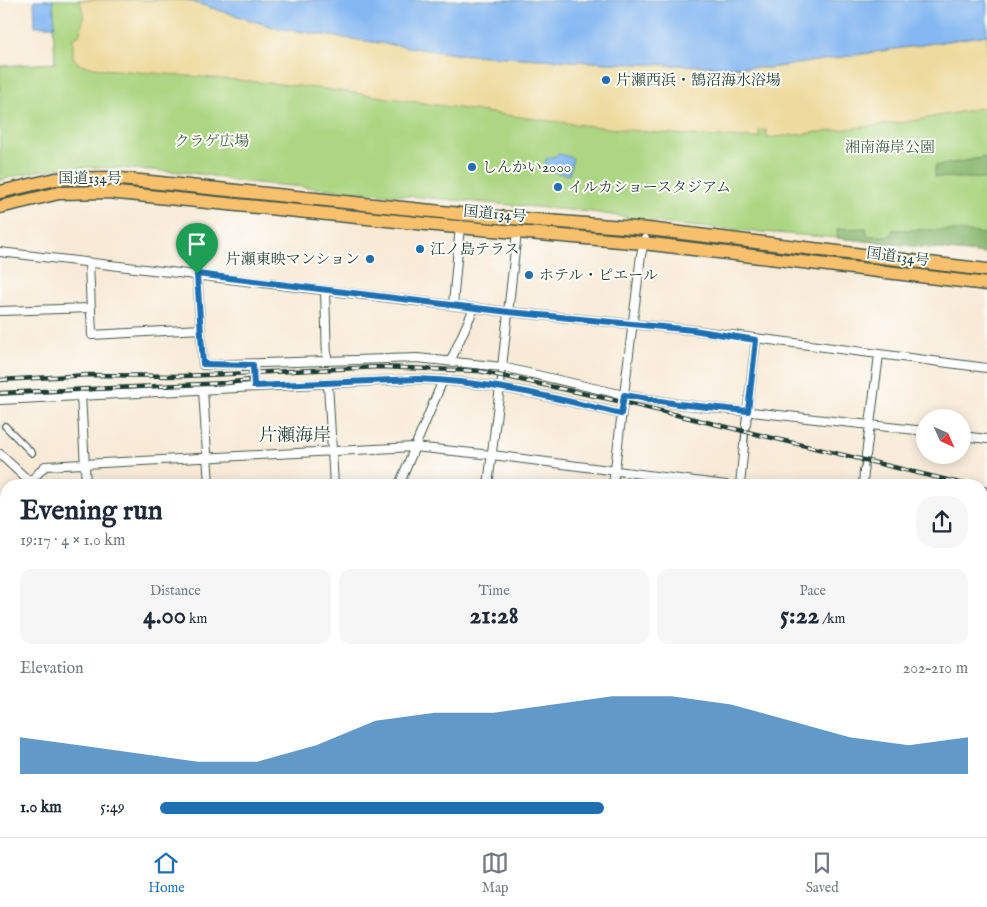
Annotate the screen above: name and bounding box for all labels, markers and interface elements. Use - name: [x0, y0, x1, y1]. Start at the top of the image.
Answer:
- place label: 片瀬西浜・鵠沼海水浴場: [616, 71, 781, 90]
- marker: 片瀬西浜・鵠沼海水浴場: [600, 74, 612, 86]
- park label: クラゲ広場: [174, 132, 250, 151]
- park label: 湘南海岸公園: [845, 138, 935, 157]
- place label: しんかい2000: [482, 158, 571, 177]
- marker: しんかい2000: [466, 161, 478, 173]
- street label: 国道134号: [58, 169, 122, 188]
- place label: イルカショースタジアム: [568, 178, 731, 197]
- marker: イルカショースタジアム: [552, 181, 564, 193]
- street label: 国道134号: [463, 202, 527, 226]
- pin: [176, 223, 218, 274]
- icon: arrive: [183, 230, 211, 258]
- place label: 江ノ島テラス: [430, 240, 520, 259]
- marker: 江ノ島テラス: [414, 243, 426, 255]
- street label: 国道134号: [865, 244, 931, 270]
- place label: 片瀬東映マンション: [226, 250, 360, 269]
- marker: 片瀬東映マンション: [364, 253, 376, 265]
- place label: ホテル・ピエール: [539, 266, 658, 285]
- marker: ホテル・ピエール: [523, 269, 535, 281]
- north arrow: [916, 409, 971, 464]
- map controls: [916, 409, 971, 464]
- district label: 片瀬海岸: [259, 425, 331, 448]
- text: Evening run: [20, 494, 163, 529]
- button: share: [916, 496, 968, 548]
- text: 19:17 · 4 × 1.0 km: [20, 531, 125, 551]
- text: Distance: [150, 582, 201, 600]
- text: Time: [478, 582, 510, 600]
- text: Pace: [799, 582, 826, 600]
- text: 4.00: [143, 600, 186, 632]
- text: 21:28: [469, 600, 519, 632]
- text: 5:22: [780, 600, 819, 632]
- text: km: [186, 610, 207, 628]
- text: /km: [819, 610, 845, 628]
- text: Elevation: [20, 659, 83, 679]
- text: 202–210 m: [903, 659, 968, 679]
- text: 1.0 km: [20, 798, 62, 818]
- text: 5:49: [100, 798, 125, 818]
- tab: Home: [148, 849, 185, 897]
- tab: Map: [481, 849, 509, 897]
- tab: Saved: [806, 849, 839, 897]

